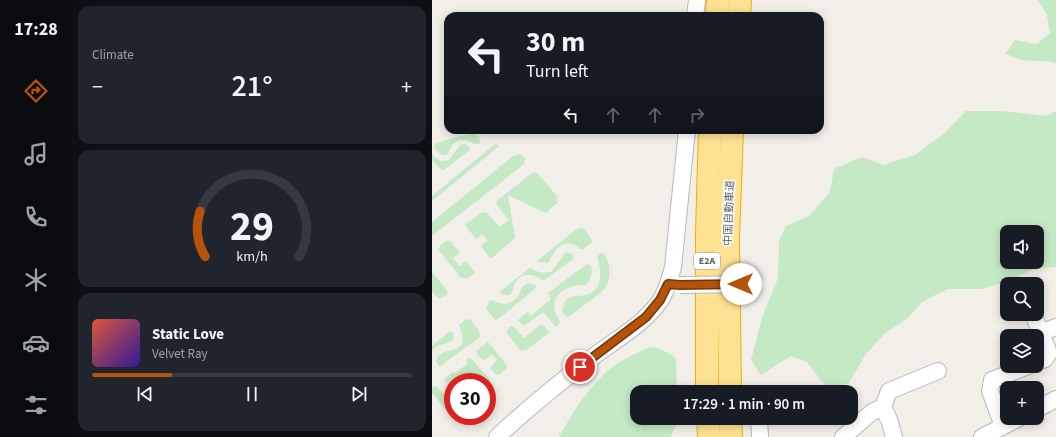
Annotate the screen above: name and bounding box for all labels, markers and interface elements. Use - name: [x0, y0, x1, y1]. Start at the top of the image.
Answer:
- text: 17:28: [14, 17, 58, 42]
- text: 30 m: [526, 22, 585, 62]
- icon: left: [460, 28, 512, 80]
- text: Climate: [92, 46, 134, 64]
- text: Turn left: [526, 59, 588, 84]
- text: 21°: [231, 65, 273, 108]
- text: −: [92, 71, 103, 103]
- text: +: [401, 71, 412, 103]
- icon: directions: [22, 77, 50, 105]
- icon: left: [560, 104, 582, 126]
- icon: ahead: [602, 104, 624, 126]
- icon: ahead: [644, 104, 666, 126]
- icon: right: [686, 104, 708, 126]
- icon: music: [22, 140, 50, 168]
- street label: 中国自動車道: [720, 180, 738, 246]
- text: 29: [230, 196, 274, 256]
- icon: phone: [22, 203, 50, 231]
- map controls: [1000, 225, 1044, 425]
- button: sound: [1000, 225, 1044, 269]
- text: km/h: [236, 245, 268, 266]
- road number: E2A: [694, 253, 720, 269]
- position arrow: [720, 263, 762, 305]
- icon: climate: [22, 266, 50, 294]
- button: search: [1000, 277, 1044, 321]
- text: Static Love: [152, 324, 224, 345]
- icon: car: [22, 329, 50, 357]
- button: layers: [1000, 329, 1044, 373]
- text: Velvet Ray: [152, 345, 208, 363]
- pin: [563, 350, 597, 384]
- icon: arrive: [569, 356, 591, 378]
- speed limit sign: 30: [444, 373, 496, 425]
- button: +: [1000, 381, 1044, 425]
- icon: previous: [134, 383, 156, 405]
- icon: pause: [241, 383, 263, 405]
- icon: next: [348, 383, 370, 405]
- icon: filters: [22, 391, 50, 419]
- text: 17:29 · 1 min · 90 m: [683, 394, 805, 415]

